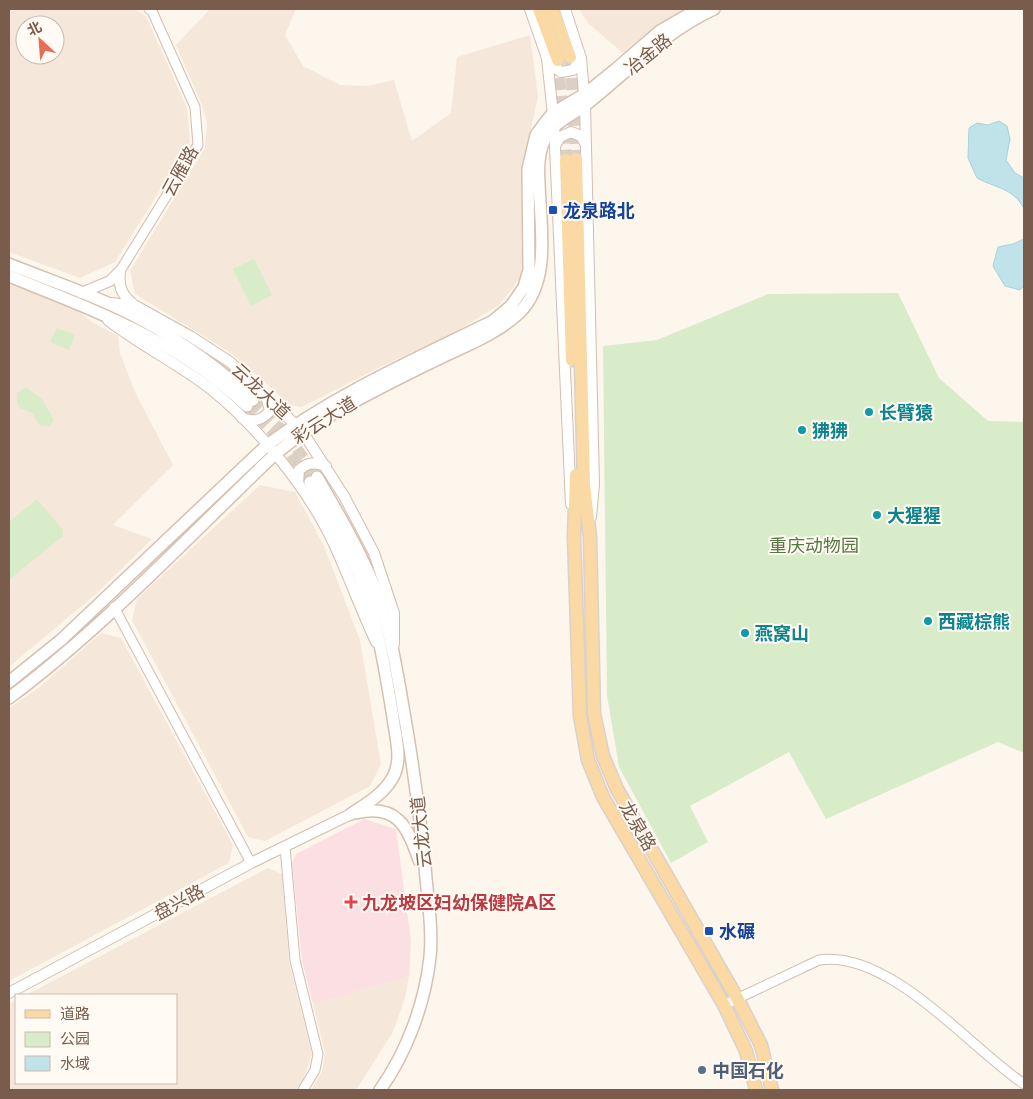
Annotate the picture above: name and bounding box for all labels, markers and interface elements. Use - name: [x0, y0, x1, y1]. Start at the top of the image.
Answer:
- north arrow: [15, 15, 65, 65]
- text: 北: [25, 18, 44, 39]
- street label: 冶金路: [620, 29, 676, 79]
- street label: 云雁路: [158, 142, 202, 200]
- place label: 龙泉路北: [563, 200, 635, 221]
- marker: 龙泉路北: [547, 204, 559, 216]
- street label: 云龙大道: [228, 359, 294, 423]
- street label: 彩云大道: [288, 392, 360, 448]
- place label: 长臂猿: [879, 402, 933, 423]
- marker: 长臂猿: [863, 406, 875, 418]
- place label: 狒狒: [812, 420, 848, 441]
- marker: 狒狒: [796, 424, 808, 436]
- place label: 大猩猩: [887, 505, 941, 526]
- marker: 大猩猩: [871, 509, 883, 521]
- park label: 重庆动物园: [769, 535, 859, 556]
- place label: 西藏棕熊: [938, 611, 1010, 632]
- marker: 西藏棕熊: [922, 615, 934, 627]
- place label: 燕窝山: [755, 623, 809, 644]
- marker: 燕窝山: [739, 627, 751, 639]
- street label: 云龙大道: [407, 795, 435, 869]
- street label: 龙泉路: [615, 797, 661, 855]
- street label: 盘兴路: [150, 880, 208, 924]
- place label: 九龙坡区妇幼保健院A区: [362, 892, 556, 913]
- marker: 九龙坡区妇幼保健院A区: [344, 895, 358, 909]
- place label: 水碾: [719, 921, 755, 942]
- marker: 水碾: [703, 925, 715, 937]
- legend: [15, 994, 178, 1084]
- text: 道路: [60, 1005, 90, 1023]
- text: 公园: [60, 1030, 90, 1048]
- text: 水域: [60, 1055, 90, 1073]
- place label: 中国石化: [712, 1060, 784, 1081]
- marker: 中国石化: [696, 1064, 708, 1076]

